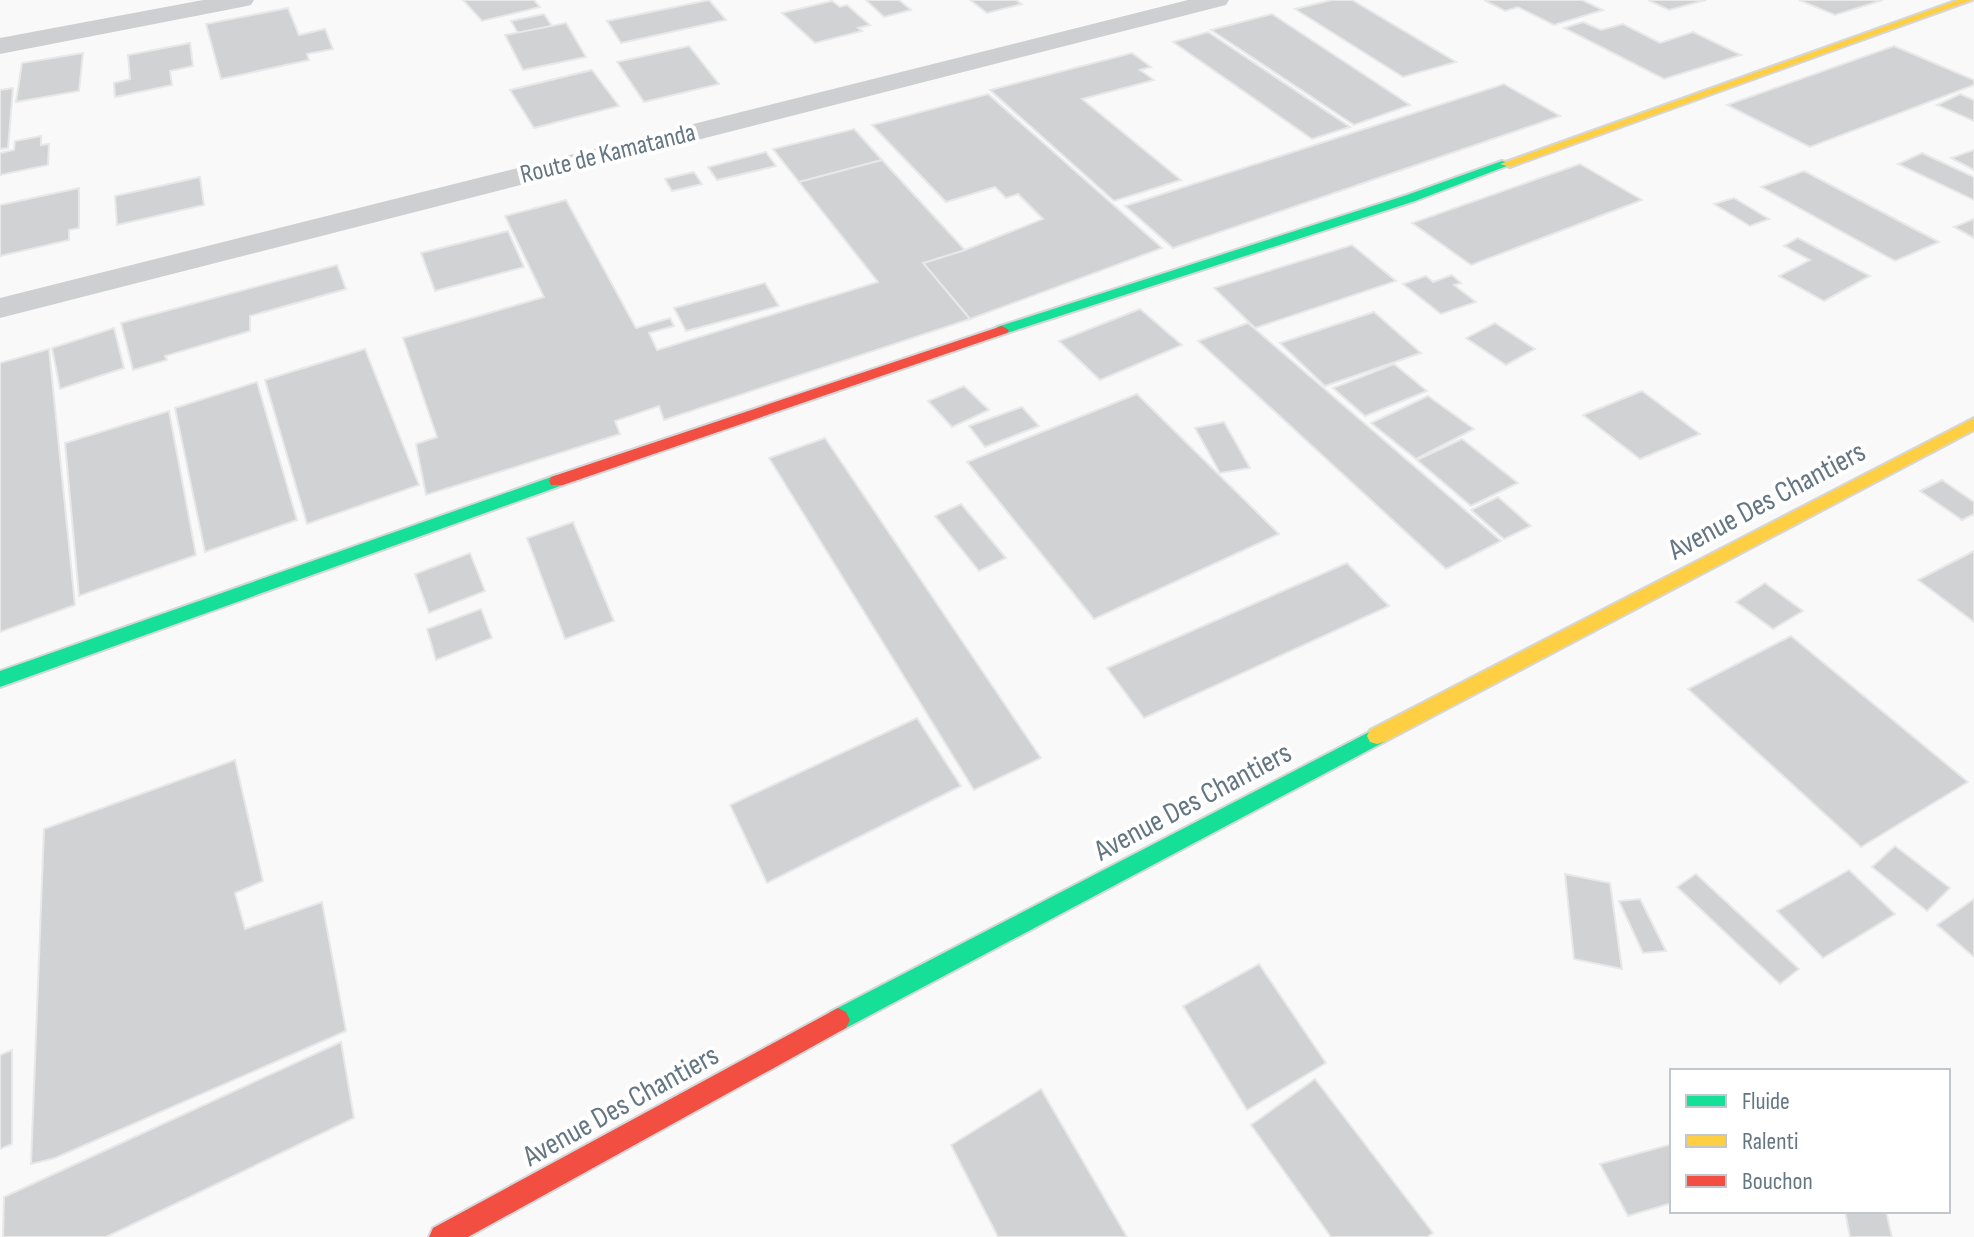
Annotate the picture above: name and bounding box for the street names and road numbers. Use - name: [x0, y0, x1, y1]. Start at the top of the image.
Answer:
- street label: Route de Kamatanda: [517, 117, 699, 191]
- street label: Avenue Des Chantiers: [1661, 434, 1872, 569]
- street label: Avenue Des Chantiers: [1087, 735, 1298, 870]
- street label: Avenue Des Chantiers: [516, 1037, 725, 1175]

